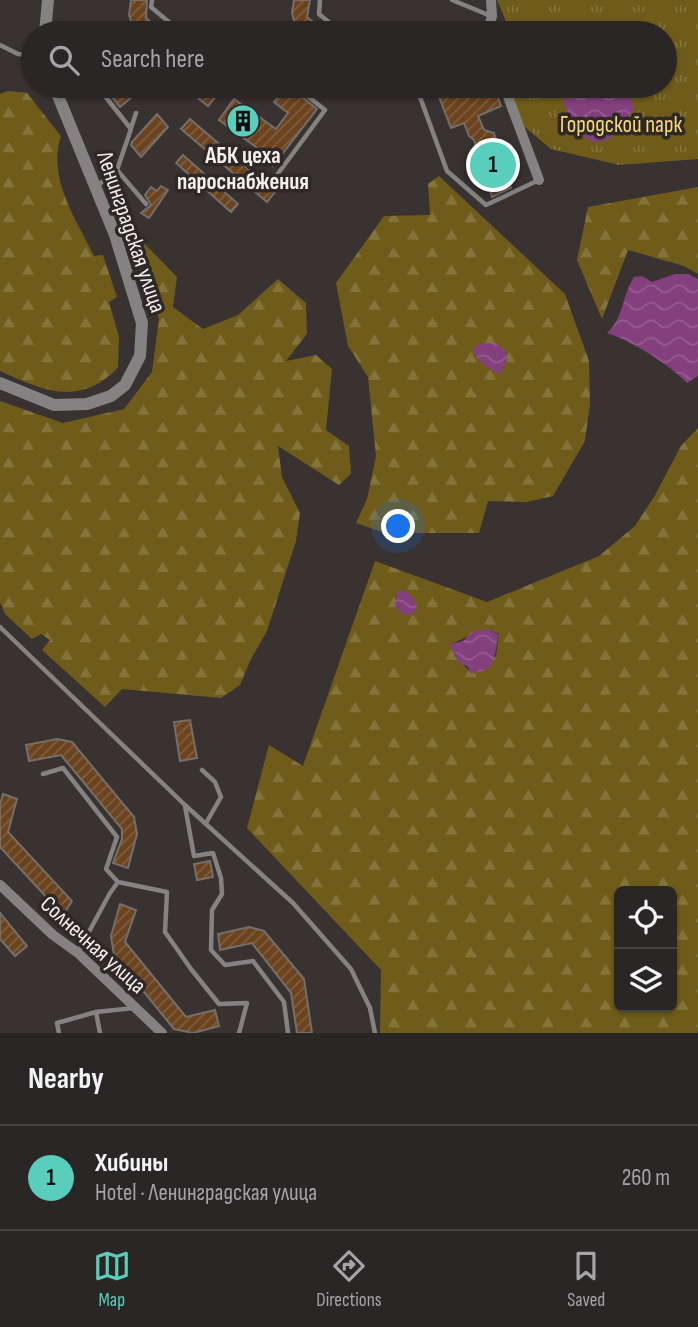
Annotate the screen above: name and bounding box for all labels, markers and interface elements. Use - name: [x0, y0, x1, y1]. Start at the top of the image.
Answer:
- search box: [21, 21, 677, 98]
- icon: search: [45, 41, 83, 79]
- text: Search here: [101, 44, 204, 75]
- building icon: АБК цеха пароснабжения: [224, 102, 262, 140]
- park label: Городской парк: [560, 111, 682, 139]
- pin: 1: [470, 139, 516, 191]
- place label: АБК цеха пароснабжения: [177, 142, 309, 196]
- street label: Ленинградская улица: [90, 147, 172, 316]
- your location: [381, 509, 415, 543]
- map controls: [614, 886, 677, 1012]
- button: locate: [614, 886, 677, 949]
- street label: Солнечная улица: [34, 890, 152, 1000]
- button: layers: [614, 949, 677, 1012]
- text: Nearby: [28, 1061, 104, 1097]
- text: Хибины: [95, 1148, 168, 1179]
- text: 1: [46, 1164, 56, 1192]
- text: 260 m: [622, 1164, 670, 1192]
- text: Hotel · Ленинградская улица: [95, 1179, 317, 1207]
- tab: Map: [93, 1247, 131, 1312]
- tab: Directions: [316, 1247, 382, 1312]
- tab: Saved: [567, 1247, 605, 1312]

